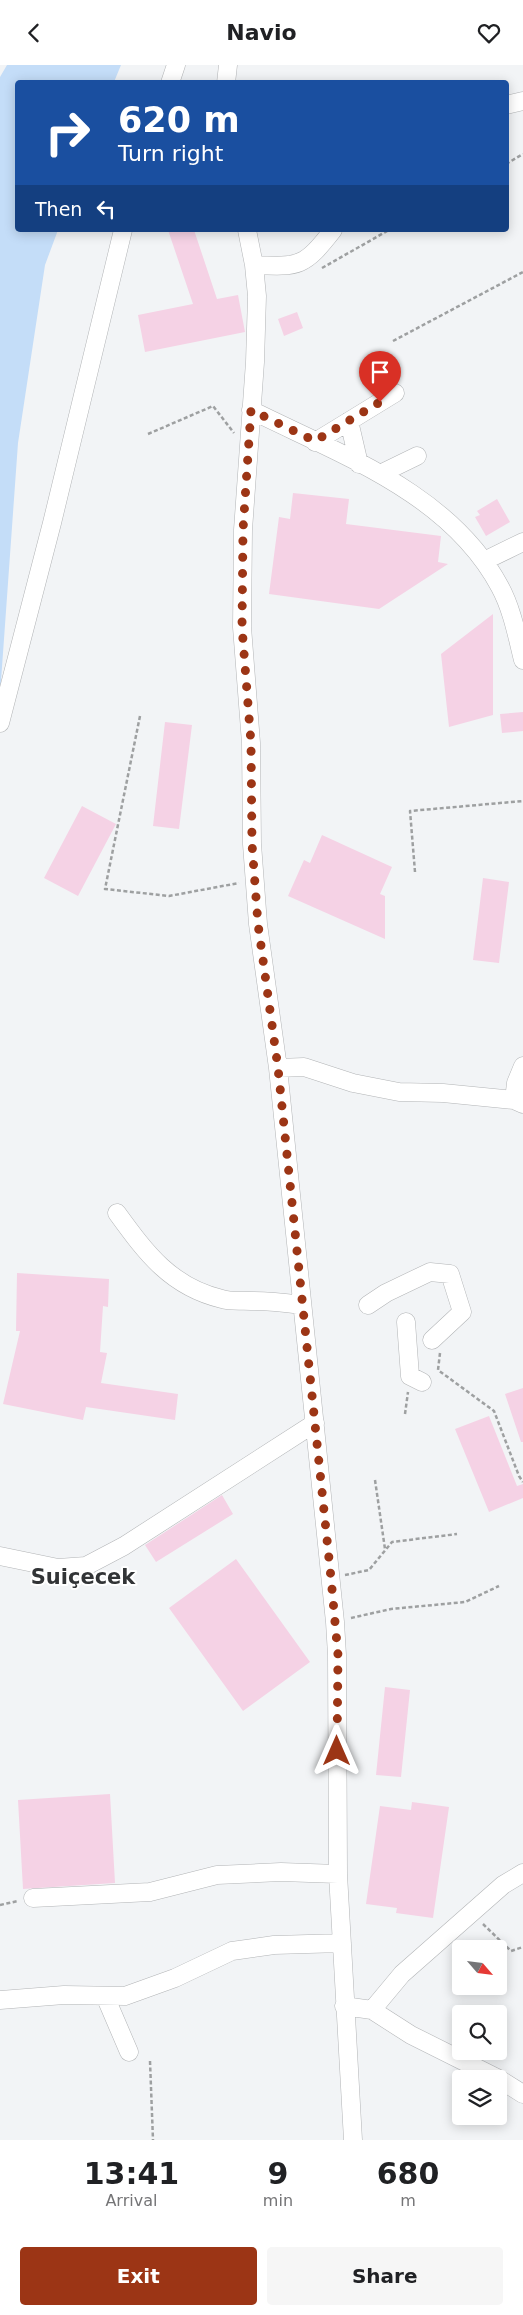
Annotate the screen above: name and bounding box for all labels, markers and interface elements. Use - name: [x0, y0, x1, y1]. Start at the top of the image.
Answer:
- icon: back: [20, 19, 48, 47]
- icon: heart: [475, 19, 503, 47]
- text: Navio: [226, 20, 297, 45]
- icon: right: [35, 100, 100, 165]
- text: 620 m: [118, 100, 240, 140]
- text: Turn right: [118, 141, 223, 166]
- icon: left: [92, 195, 120, 223]
- text: Then: [35, 198, 82, 220]
- pin: [359, 351, 401, 402]
- icon: arrive: [366, 358, 394, 386]
- district label: Suiçecek: [31, 1565, 136, 1589]
- position arrow: [310, 1724, 362, 1776]
- north arrow: [452, 1940, 508, 1995]
- map controls: [452, 1940, 507, 2125]
- button: search: [452, 2005, 507, 2060]
- button: layers: [452, 2070, 507, 2125]
- text: 13:41: [84, 2156, 179, 2191]
- text: 9: [267, 2156, 288, 2191]
- text: 680: [377, 2156, 439, 2191]
- text: Arrival: [105, 2191, 157, 2210]
- text: min: [263, 2191, 293, 2210]
- text: m: [400, 2191, 416, 2210]
- button: Exit: [20, 2247, 257, 2305]
- button: Share: [267, 2247, 503, 2305]

